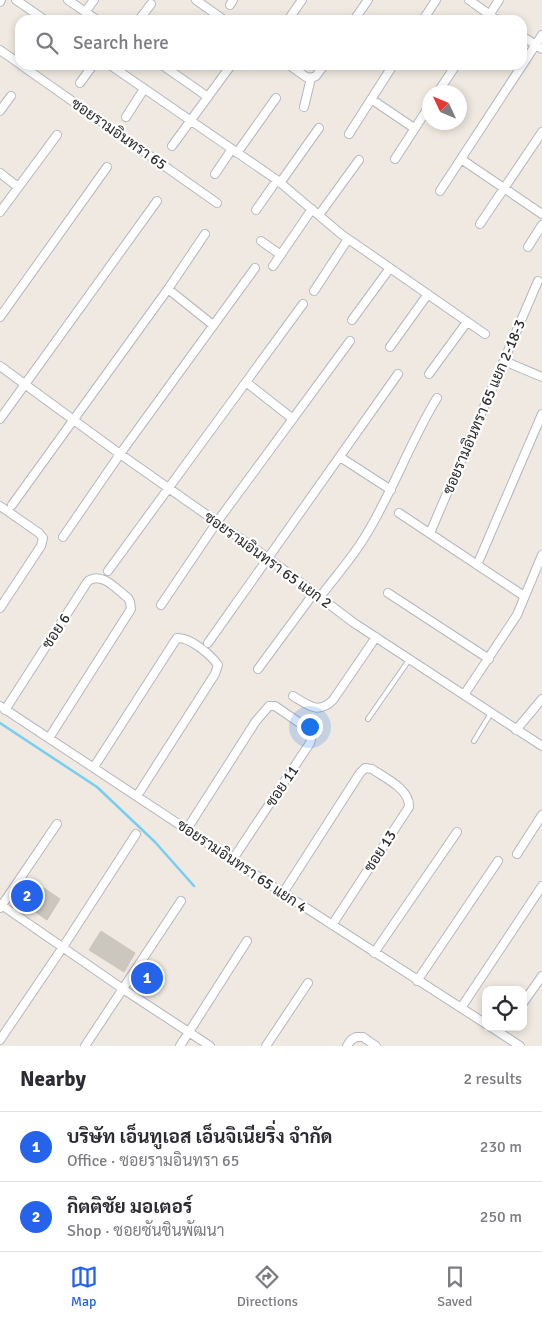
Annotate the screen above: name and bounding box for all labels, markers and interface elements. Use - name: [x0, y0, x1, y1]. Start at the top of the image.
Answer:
- search box: [15, 15, 527, 70]
- icon: search: [33, 29, 61, 57]
- text: Search here: [73, 31, 169, 55]
- north arrow: [422, 85, 467, 130]
- street label: ซอยรามอินทรา 65: [68, 94, 170, 174]
- street label: ซอยรามอินทรา 65 แยก 2-18-3: [439, 317, 529, 497]
- street label: ซอยรามอินทรา 65 แยก 2: [201, 508, 335, 612]
- street label: ซอย 6: [38, 610, 74, 652]
- your location: [297, 714, 323, 740]
- street label: ซอย 11: [262, 762, 302, 810]
- street label: ซอยรามอินทรา 65 แยก 4: [173, 816, 311, 916]
- street label: ซอย 13: [360, 827, 400, 875]
- pin: 2: [11, 877, 43, 915]
- pin: 1: [131, 959, 163, 997]
- map controls: [482, 986, 527, 1031]
- button: locate: [482, 986, 527, 1031]
- text: Nearby: [20, 1066, 86, 1092]
- text: 2 results: [463, 1069, 522, 1089]
- text: บริษัท เอ็นทูเอส เอ็นจิเนียริ่ง จำกัด: [67, 1125, 332, 1149]
- text: 1: [32, 1137, 40, 1157]
- text: 230 m: [480, 1137, 522, 1157]
- text: Office · ซอยรามอินทรา 65: [67, 1151, 239, 1171]
- text: กิตติชัย มอเตอร์: [67, 1195, 192, 1219]
- text: 2: [32, 1207, 40, 1227]
- text: 250 m: [480, 1207, 522, 1227]
- text: Shop · ซอยซันชินพัฒนา: [67, 1221, 224, 1241]
- tab: Map: [70, 1263, 98, 1310]
- tab: Directions: [237, 1263, 298, 1310]
- tab: Saved: [437, 1263, 472, 1310]

